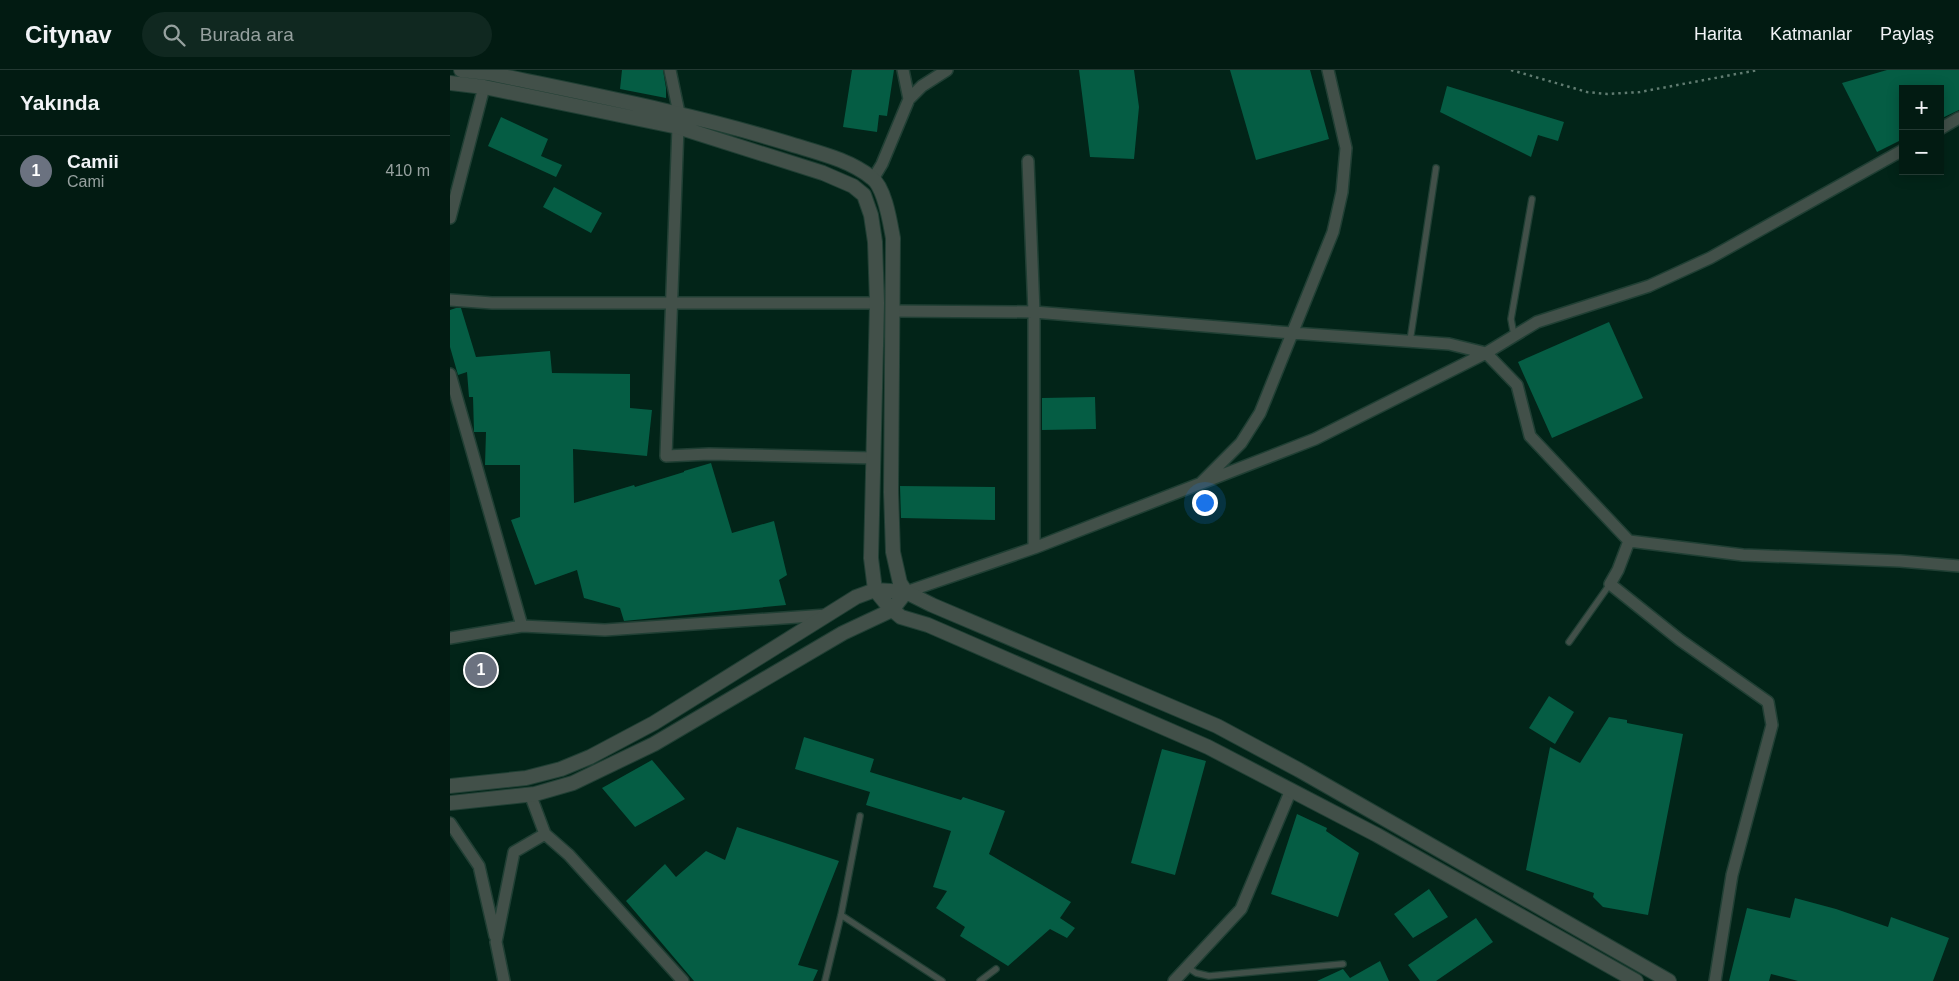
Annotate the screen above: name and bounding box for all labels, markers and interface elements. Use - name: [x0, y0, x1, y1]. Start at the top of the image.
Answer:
- search box: [142, 12, 492, 57]
- text: Citynav: [25, 21, 112, 48]
- icon: search: [160, 21, 188, 49]
- text: Burada ara: [200, 24, 294, 45]
- text: Harita: [1694, 24, 1742, 44]
- text: Katmanlar: [1770, 24, 1852, 44]
- text: Paylaş: [1880, 24, 1934, 44]
- map controls: [1899, 85, 1944, 175]
- button: +: [1899, 85, 1944, 130]
- text: Yakında: [20, 91, 99, 114]
- button: −: [1899, 130, 1944, 175]
- text: Camii: [67, 151, 119, 172]
- text: 1: [32, 162, 40, 179]
- text: 410 m: [386, 162, 430, 179]
- text: Cami: [67, 173, 104, 190]
- your location: [1192, 490, 1218, 516]
- pin: 1: [465, 651, 497, 689]

